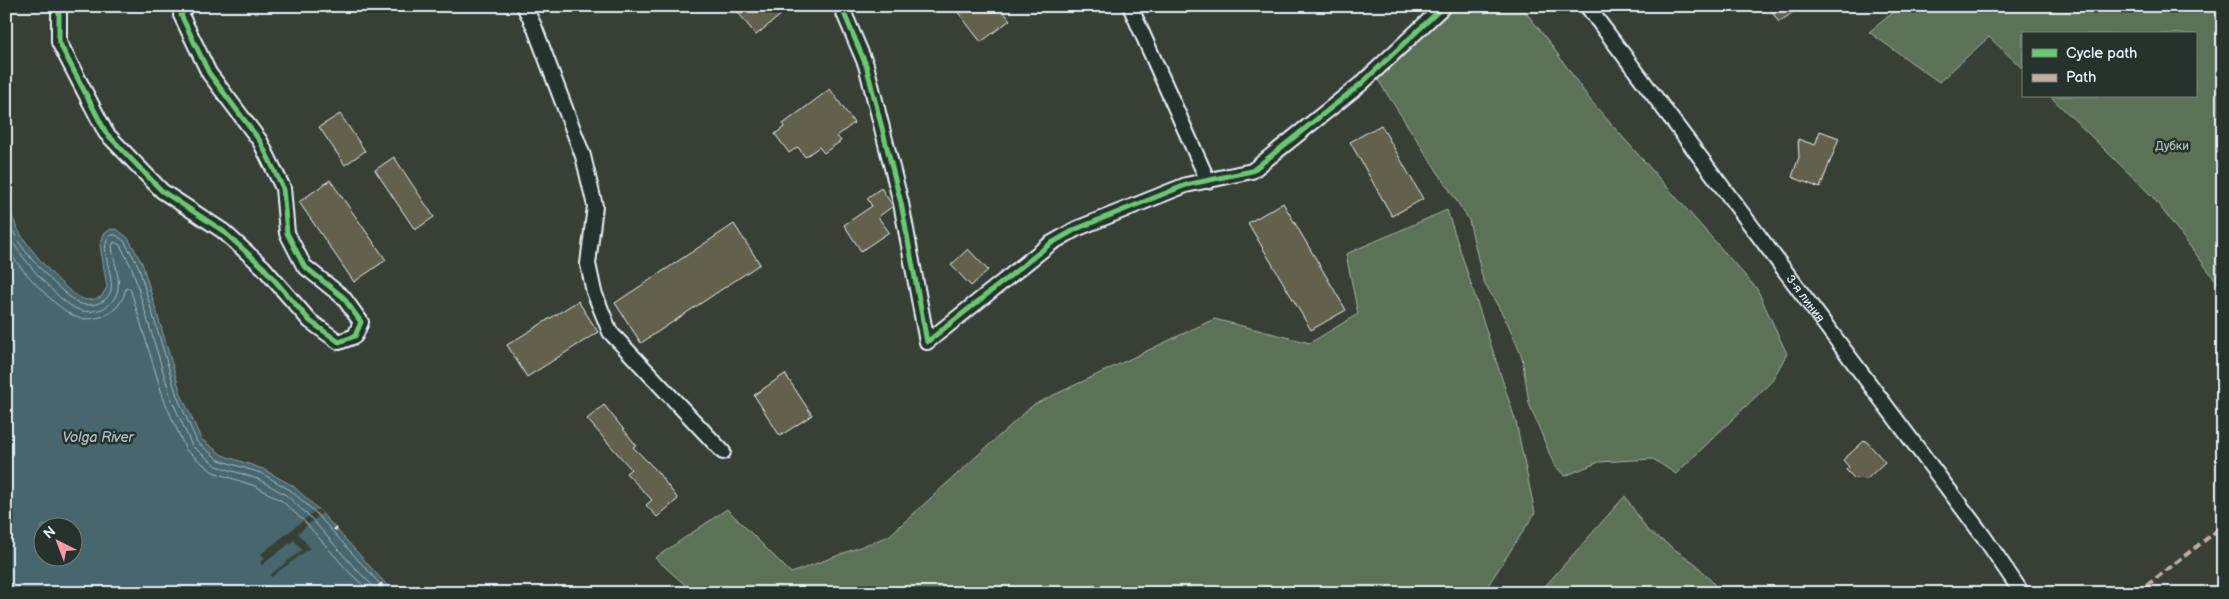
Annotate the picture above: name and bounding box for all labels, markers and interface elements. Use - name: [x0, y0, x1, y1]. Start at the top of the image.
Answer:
- legend: [2022, 32, 2196, 98]
- text: Cycle path: [2066, 44, 2137, 63]
- text: Path: [2066, 68, 2096, 87]
- park label: Дубки: [2155, 139, 2189, 154]
- street label: 3-я линия: [1783, 272, 1828, 326]
- water label: Volga River: [62, 429, 135, 446]
- north arrow: [32, 516, 82, 566]
- text: N: [40, 523, 59, 543]

